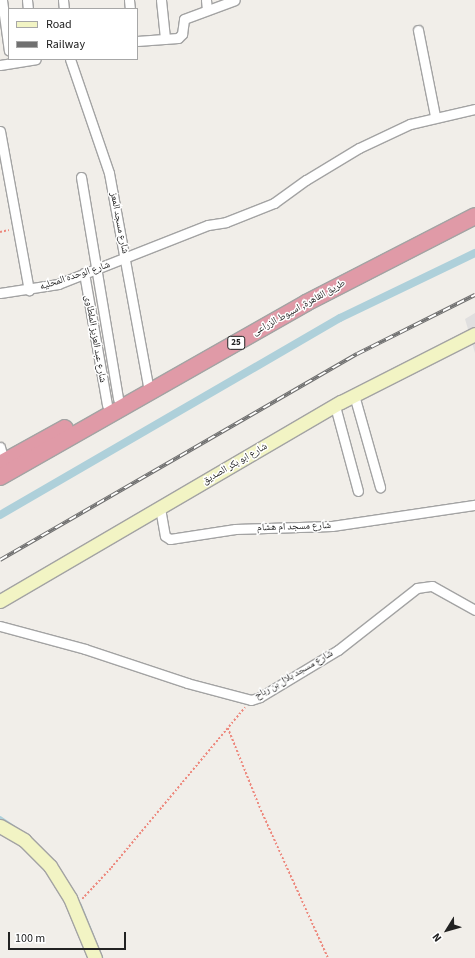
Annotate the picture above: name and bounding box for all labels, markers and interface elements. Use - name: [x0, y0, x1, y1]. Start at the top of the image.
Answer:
- legend: [8, 8, 138, 60]
- text: Road: [46, 16, 72, 33]
- text: Railway: [46, 36, 85, 53]
- street label: شارع مسجد المعز: [107, 191, 131, 255]
- street label: شارع الوحده المحليه: [38, 259, 112, 293]
- street label: طريق القاهرة, اسيوط الزراعى: [250, 277, 348, 339]
- street label: شارع عبد العزيز الملطاوى: [81, 294, 109, 384]
- road number: 25: [227, 336, 245, 350]
- street label: شارع ابو بكر الصديق: [200, 441, 270, 487]
- street label: شارع مسجد ام هشام: [257, 520, 331, 534]
- street label: شارع مسجد بلال بن رباح: [253, 648, 335, 702]
- north arrow: [427, 910, 467, 950]
- scale bar: [10, 924, 128, 950]
- text: 100 m: [15, 930, 45, 947]
- text: N: [429, 930, 445, 945]

